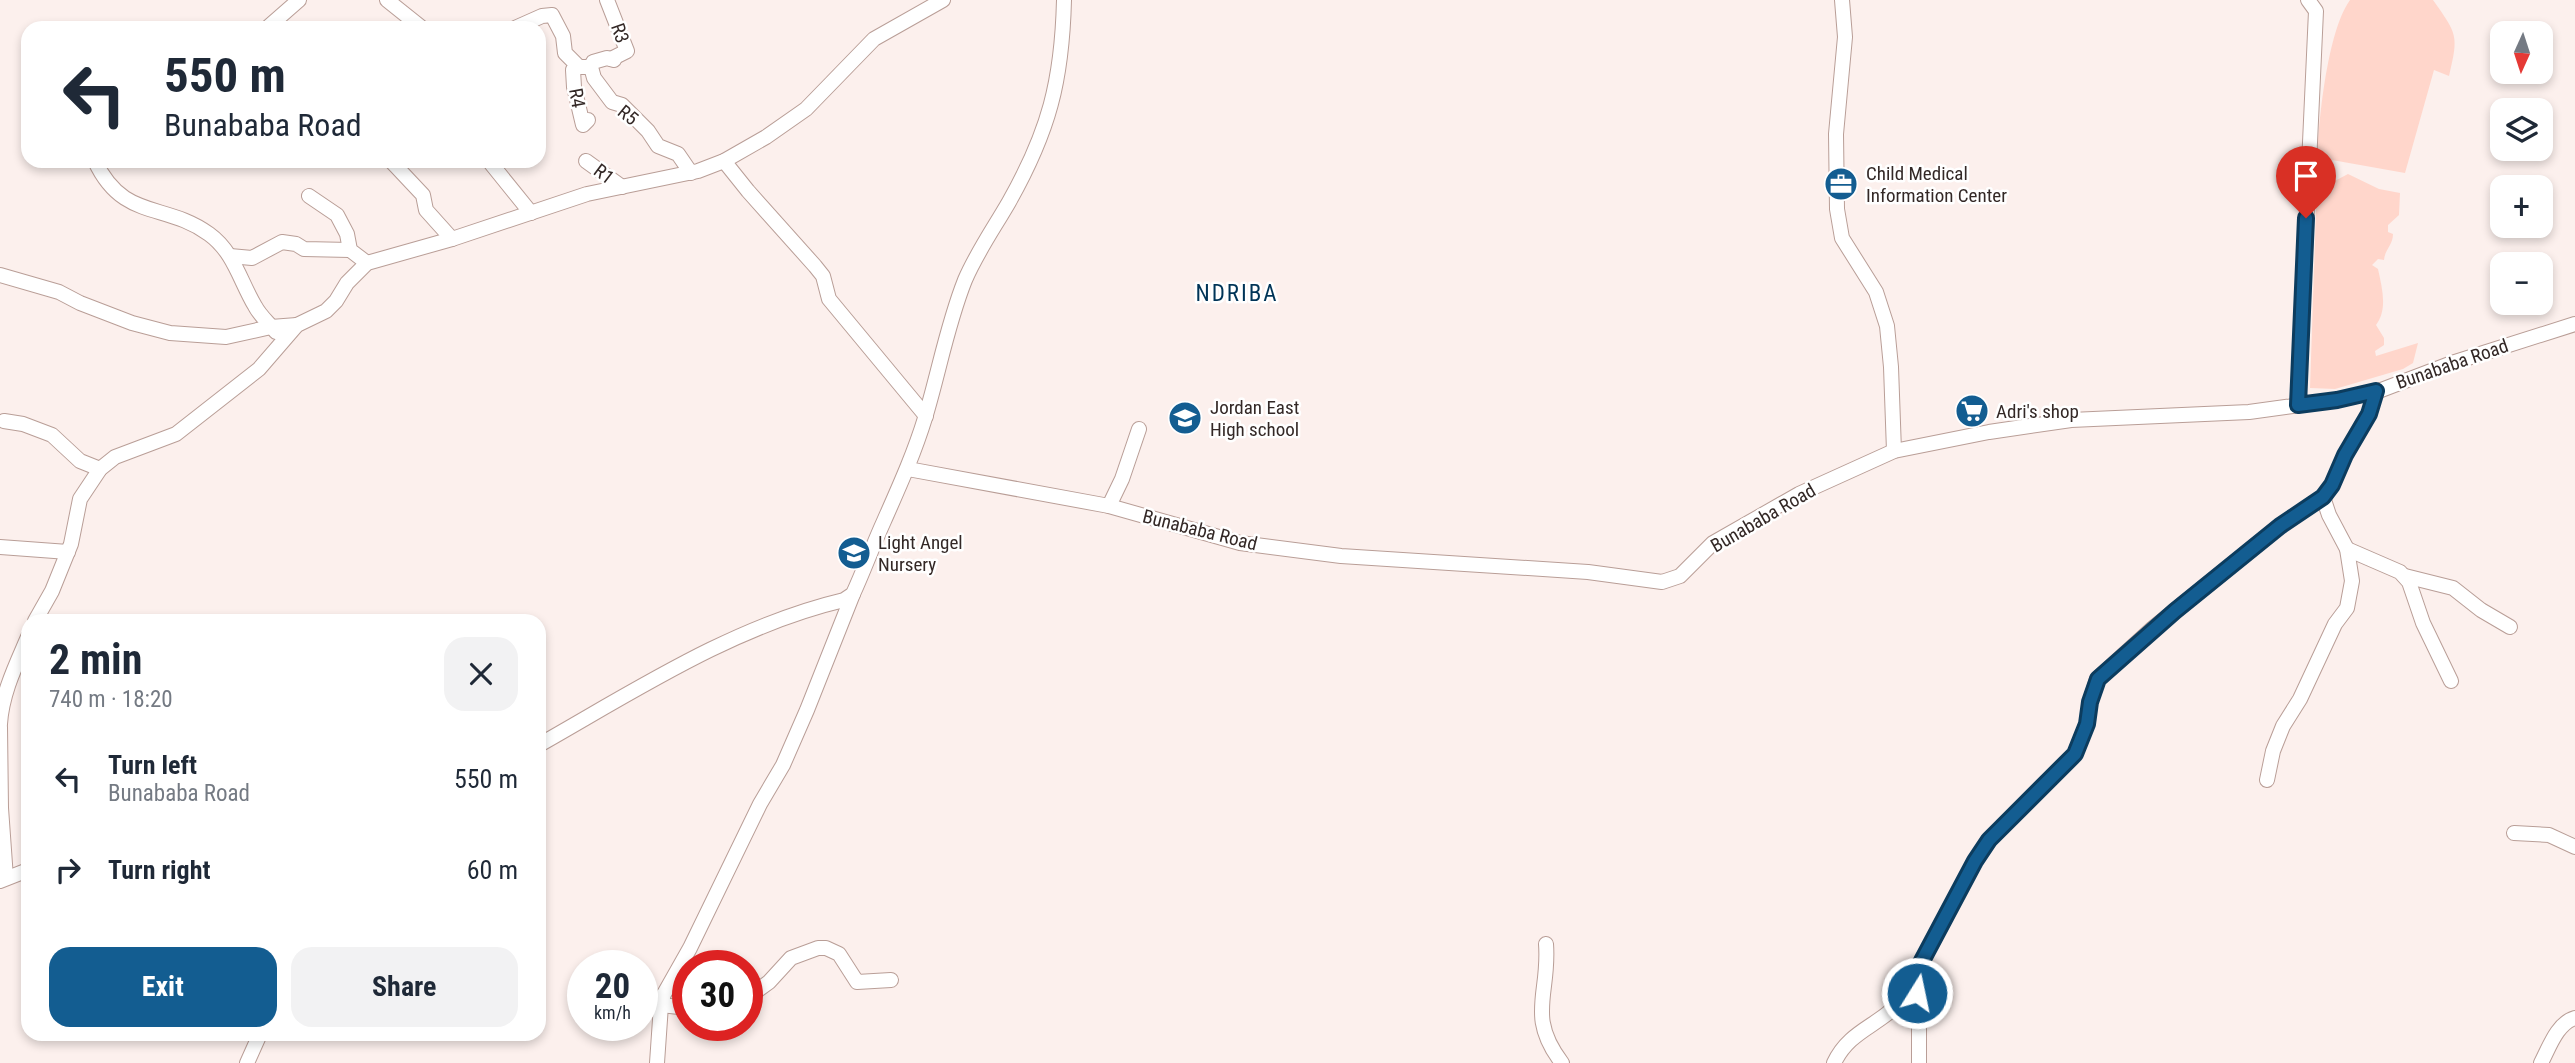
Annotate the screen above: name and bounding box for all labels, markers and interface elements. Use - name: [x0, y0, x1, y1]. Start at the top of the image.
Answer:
- street label: R3: [606, 20, 634, 46]
- north arrow: [2490, 21, 2553, 84]
- map controls: [2490, 21, 2553, 315]
- text: 550 m: [164, 47, 286, 104]
- icon: left: [49, 49, 140, 140]
- street label: R4: [564, 86, 590, 110]
- button: layers: [2490, 98, 2553, 161]
- street label: R5: [613, 100, 643, 130]
- text: Bunababa Road: [164, 106, 362, 144]
- pin: [2276, 146, 2336, 218]
- icon: arrive: [2287, 157, 2325, 195]
- street label: R1: [589, 159, 619, 189]
- place label: Child Medical Information Center: [1866, 162, 2007, 207]
- office icon: Child Medical Information Center: [1822, 165, 1860, 203]
- button: +: [2490, 175, 2553, 238]
- button: −: [2490, 252, 2553, 315]
- district label: NDRIBA: [1195, 280, 1279, 307]
- street label: Bunababa Road: [2393, 334, 2511, 394]
- supermarket icon: Adri's shop: [1953, 392, 1991, 430]
- place label: Jordan East High school: [1210, 396, 1299, 441]
- school or university icon: Jordan East High school: [1166, 399, 1204, 437]
- place label: Adri's shop: [1996, 400, 2079, 423]
- street label: Bunababa Road: [1706, 479, 1820, 557]
- street label: Bunababa Road: [1140, 505, 1260, 555]
- place label: Light Angel Nursery: [878, 531, 963, 576]
- school or university icon: Light Angel Nursery: [835, 534, 873, 572]
- text: 2 min: [49, 635, 142, 684]
- button: close: [444, 637, 518, 711]
- text: 740 m · 18:20: [49, 686, 173, 713]
- text: Turn left: [108, 750, 197, 780]
- icon: left: [49, 760, 87, 798]
- text: 550 m: [454, 764, 518, 794]
- text: Bunababa Road: [108, 780, 250, 807]
- icon: right: [49, 851, 87, 889]
- text: Turn right: [108, 855, 210, 885]
- text: 60 m: [467, 855, 518, 885]
- button: Exit: [49, 947, 277, 1027]
- button: Share: [291, 947, 518, 1027]
- speed limit sign: 30: [672, 950, 763, 1041]
- position arrow: [1880, 956, 1954, 1030]
- text: 20: [595, 966, 630, 1007]
- text: km/h: [594, 1002, 631, 1023]

